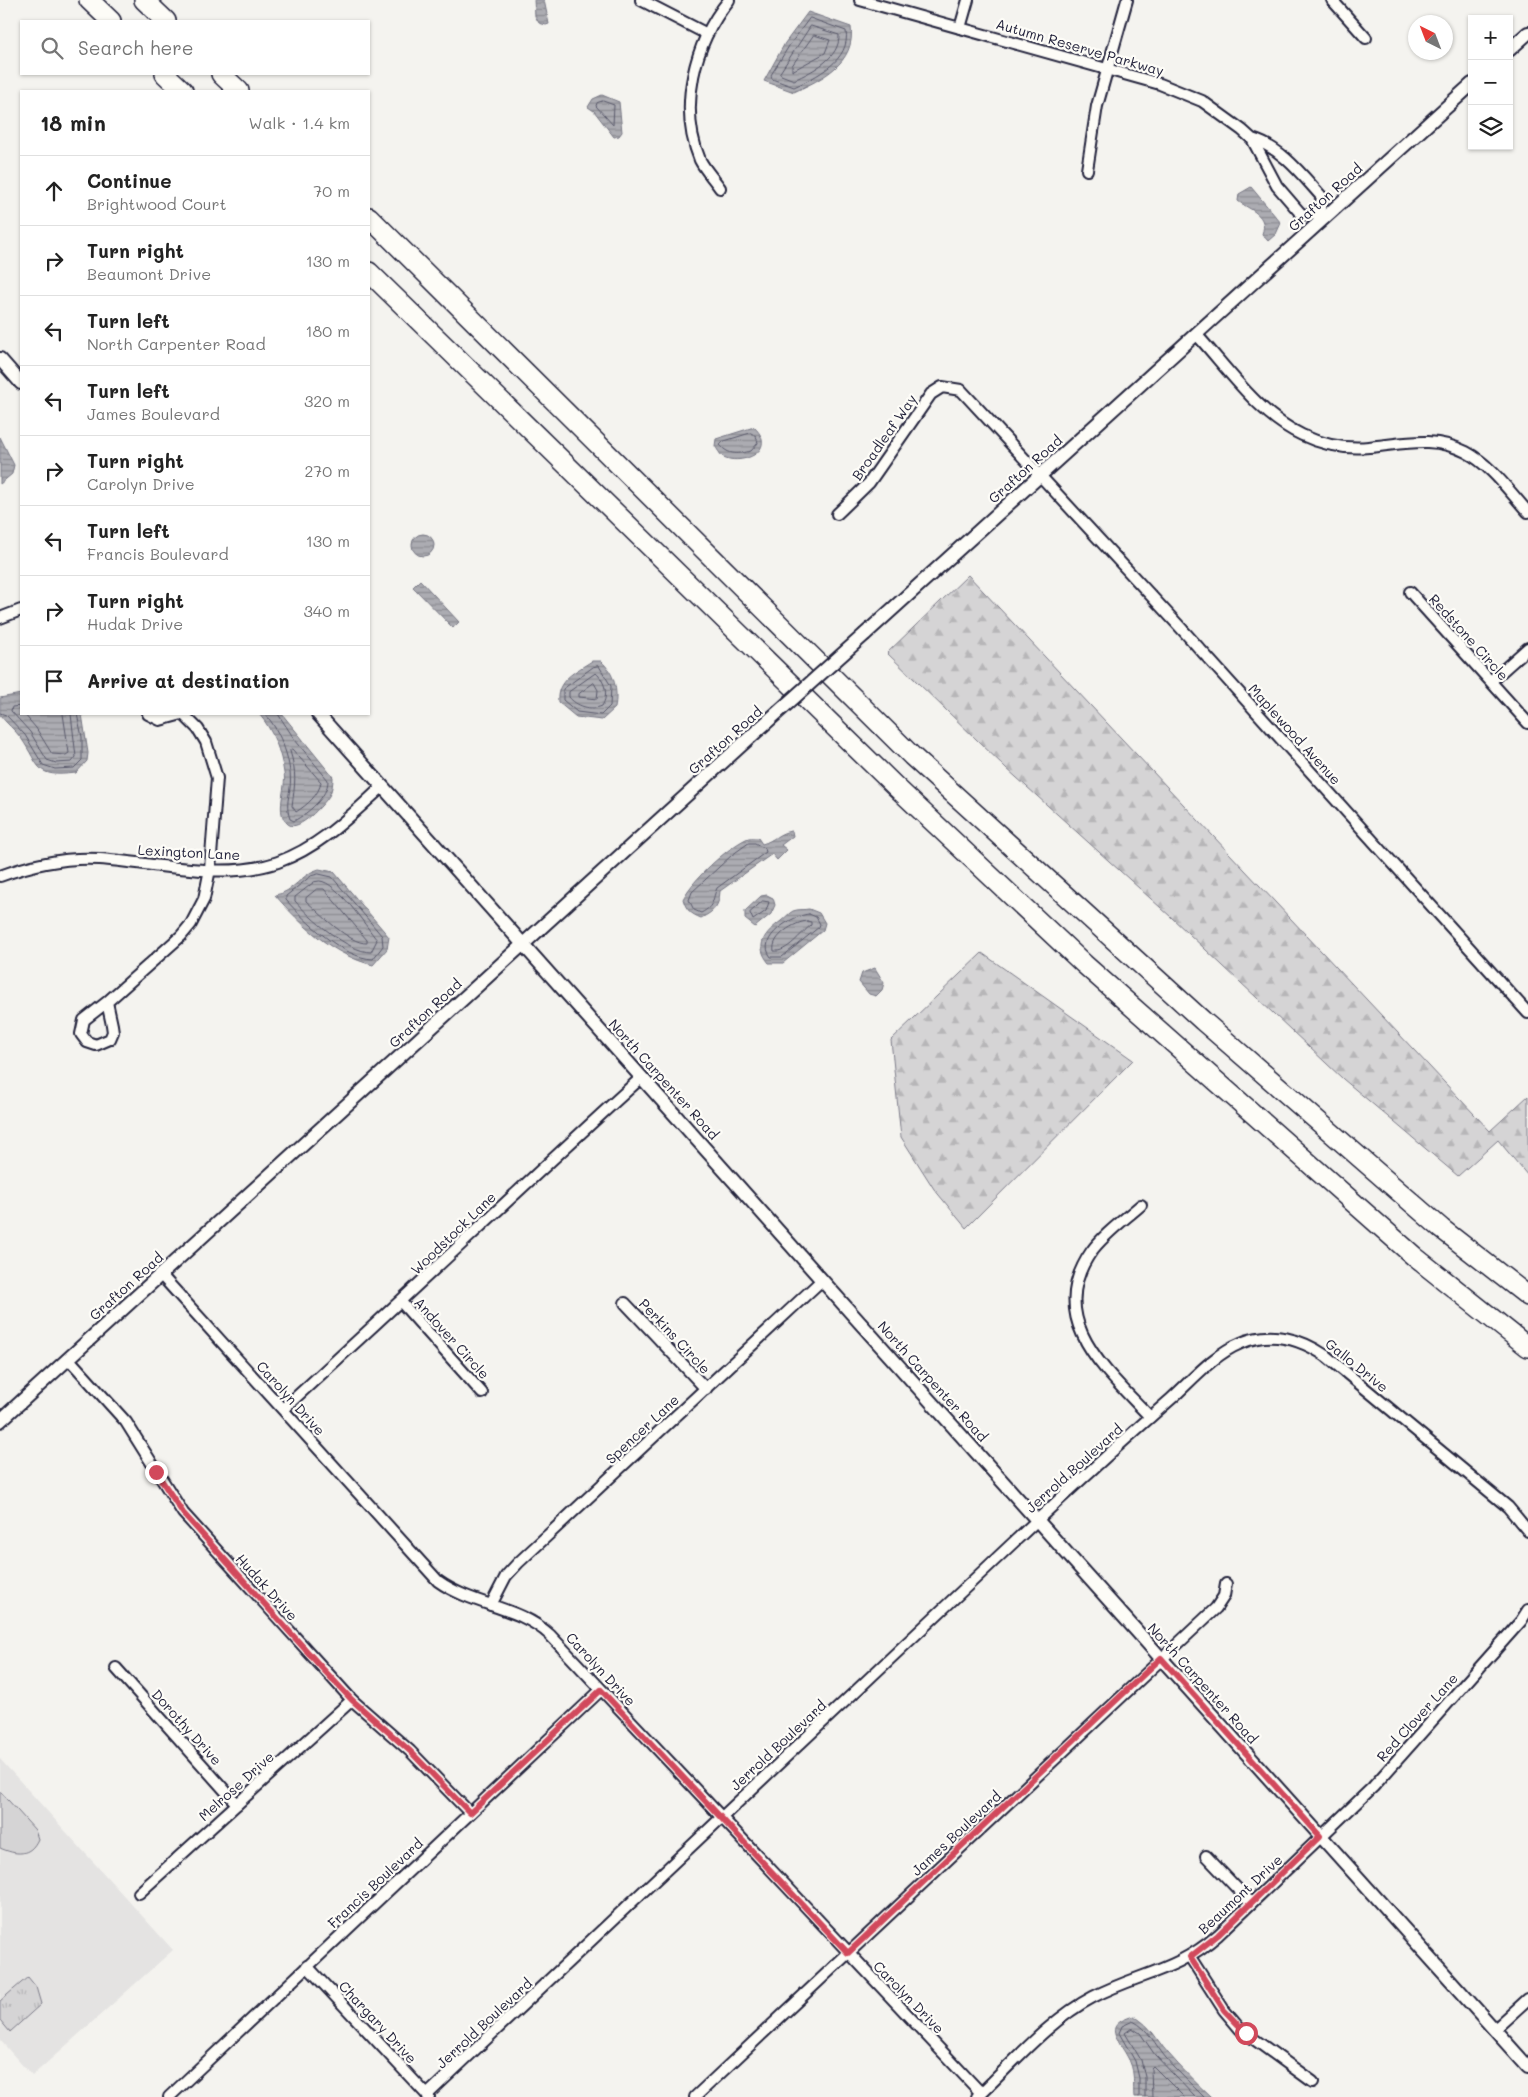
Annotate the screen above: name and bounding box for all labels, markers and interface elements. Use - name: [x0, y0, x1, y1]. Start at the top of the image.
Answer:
- street label: Autumn Reserve Parkway: [994, 14, 1166, 80]
- north arrow: [1408, 15, 1453, 60]
- map controls: [1468, 15, 1513, 150]
- button: +: [1468, 15, 1513, 60]
- search box: [20, 20, 370, 75]
- icon: search: [38, 34, 66, 62]
- text: Search here: [78, 35, 194, 60]
- button: −: [1468, 60, 1513, 105]
- button: layers: [1468, 105, 1513, 150]
- text: 18 min: [40, 109, 106, 136]
- text: Walk · 1.4 km: [249, 112, 350, 133]
- street label: Grafton Road: [1284, 159, 1366, 235]
- text: Continue: [87, 168, 172, 193]
- icon: ahead: [40, 177, 68, 205]
- text: 70 m: [313, 180, 350, 201]
- text: Brightwood Court: [87, 193, 227, 214]
- text: Turn right: [87, 238, 184, 263]
- icon: right: [40, 247, 68, 275]
- text: 130 m: [306, 250, 350, 271]
- text: Beaumont Drive: [87, 263, 211, 284]
- text: Turn left: [87, 308, 170, 333]
- icon: left: [40, 317, 68, 345]
- text: 180 m: [305, 320, 350, 341]
- text: North Carpenter Road: [87, 333, 266, 354]
- text: Turn left: [87, 378, 170, 403]
- icon: left: [40, 387, 68, 415]
- text: 320 m: [304, 390, 350, 411]
- street label: Broadleaf Way: [847, 390, 921, 484]
- text: James Boulevard: [87, 403, 220, 424]
- street label: Grafton Road: [984, 431, 1066, 507]
- text: Turn right: [87, 448, 184, 473]
- icon: right: [40, 457, 68, 485]
- text: 270 m: [304, 460, 350, 481]
- text: Carolyn Drive: [87, 473, 195, 494]
- text: Turn left: [87, 518, 170, 543]
- icon: left: [40, 527, 68, 555]
- text: 130 m: [306, 530, 350, 551]
- text: Francis Boulevard: [87, 543, 229, 564]
- text: Turn right: [87, 588, 184, 613]
- street label: Redstone Circle: [1425, 590, 1513, 684]
- icon: right: [40, 597, 68, 625]
- text: 340 m: [303, 600, 350, 621]
- text: Hudak Drive: [87, 613, 183, 634]
- icon: arrive: [40, 667, 68, 695]
- text: Arrive at destination: [87, 668, 290, 693]
- street label: Maplewood Avenue: [1244, 679, 1346, 789]
- street label: Grafton Road: [684, 702, 766, 778]
- street label: Lexington Lane: [137, 840, 241, 864]
- street label: Grafton Road: [384, 974, 466, 1052]
- street label: North Carpenter Road: [605, 1015, 723, 1143]
- street label: Woodstock Lane: [406, 1187, 500, 1279]
- street label: Grafton Road: [85, 1248, 167, 1324]
- street label: Andover Circle: [410, 1293, 494, 1383]
- street label: Perkins Circle: [635, 1294, 715, 1378]
- street label: North Carpenter Road: [874, 1317, 992, 1445]
- street label: Gallo Drive: [1322, 1334, 1392, 1396]
- street label: Carolyn Drive: [252, 1357, 330, 1439]
- street label: Spencer Lane: [601, 1390, 683, 1468]
- street label: Jerrold Boulevard: [1021, 1419, 1127, 1517]
- route end: [145, 1461, 168, 1484]
- street label: Hudak Drive: [232, 1549, 302, 1625]
- street label: North Carpenter Road: [1144, 1619, 1262, 1747]
- street label: Carolyn Drive: [562, 1628, 640, 1710]
- street label: Red Clover Lane: [1372, 1669, 1462, 1765]
- street label: Dorothy Drive: [148, 1685, 226, 1769]
- street label: Jerrold Boulevard: [726, 1696, 830, 1794]
- street label: Melrose Drive: [194, 1747, 278, 1825]
- street label: James Boulevard: [907, 1786, 1005, 1880]
- street label: Francis Boulevard: [323, 1834, 427, 1932]
- street label: Beaumont Drive: [1194, 1850, 1286, 1938]
- street label: Carolyn Drive: [869, 1957, 949, 2037]
- street label: Jerrold Boulevard: [432, 1974, 536, 2072]
- street label: Chargary Drive: [335, 1977, 421, 2067]
- route start: [1235, 2022, 1258, 2045]

